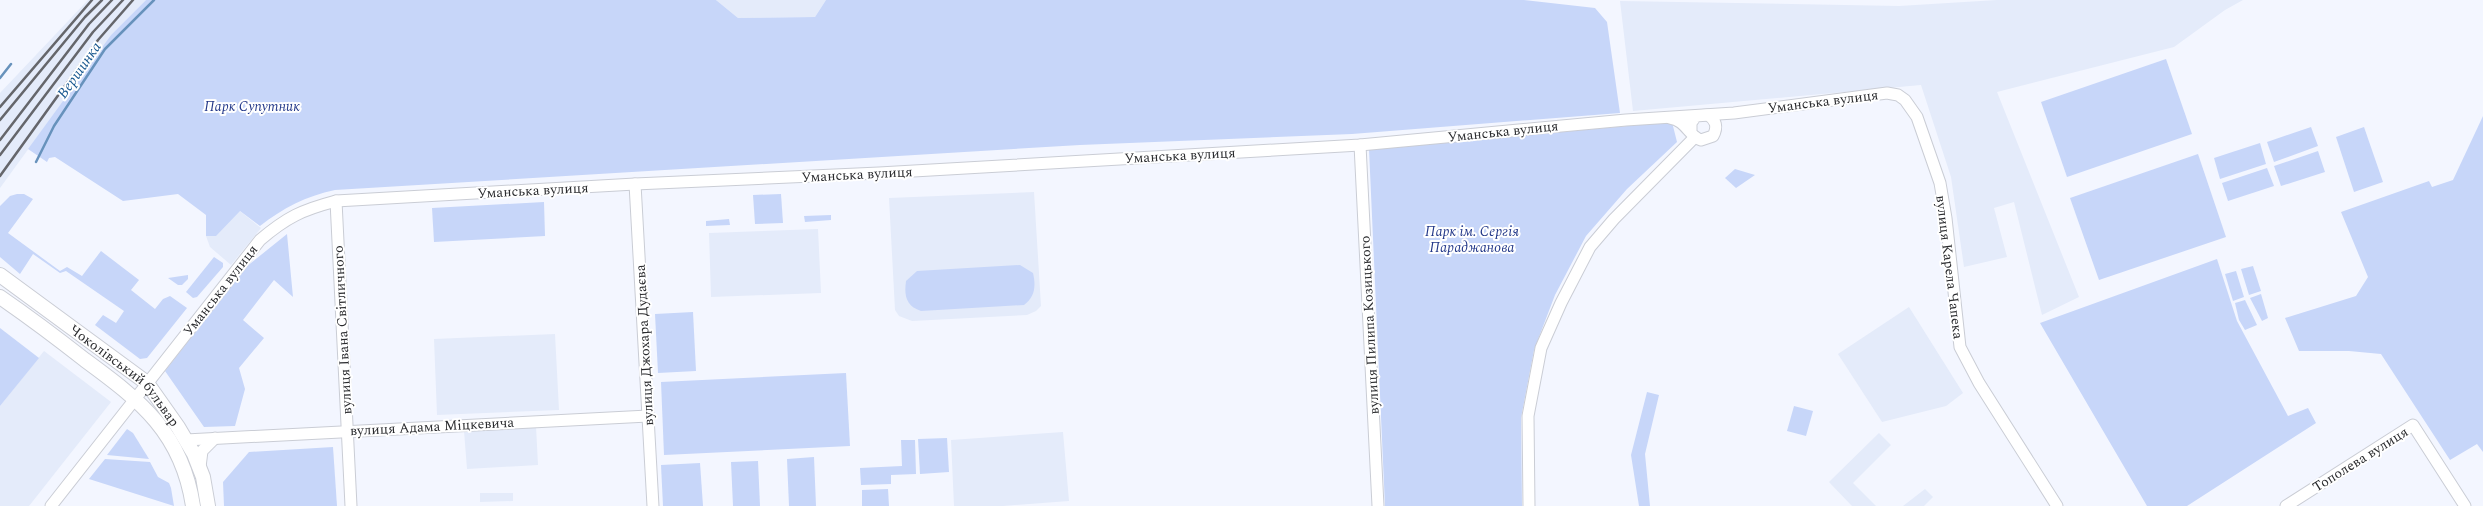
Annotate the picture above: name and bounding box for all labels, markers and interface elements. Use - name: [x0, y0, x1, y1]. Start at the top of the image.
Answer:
- water label: Вершинка: [51, 37, 108, 103]
- street label: Уманська вулиця: [1767, 84, 1879, 119]
- park label: Парк Супутник: [204, 96, 300, 117]
- street label: Уманська вулиця: [1447, 115, 1559, 148]
- street label: Уманська вулиця: [1124, 142, 1236, 169]
- street label: Уманська вулиця: [801, 161, 913, 188]
- street label: Уманська вулиця: [477, 177, 589, 204]
- street label: вулиця Карела Чапека: [1930, 194, 1969, 340]
- park label: Парк ім. Сергія Параджанова: [1425, 221, 1519, 258]
- street label: вулиця Пилипа Козицького: [1354, 235, 1385, 415]
- street label: Уманська вулиця: [178, 240, 263, 341]
- street label: вулиця Івана Світличного: [328, 245, 357, 415]
- street label: вулиця Джохара Дудаєва: [630, 264, 659, 426]
- street label: Чоколівський бульвар: [65, 319, 185, 431]
- street label: вулиця Адама Міцкевича: [349, 412, 515, 441]
- street label: Тополева вулиця: [2308, 422, 2412, 497]

